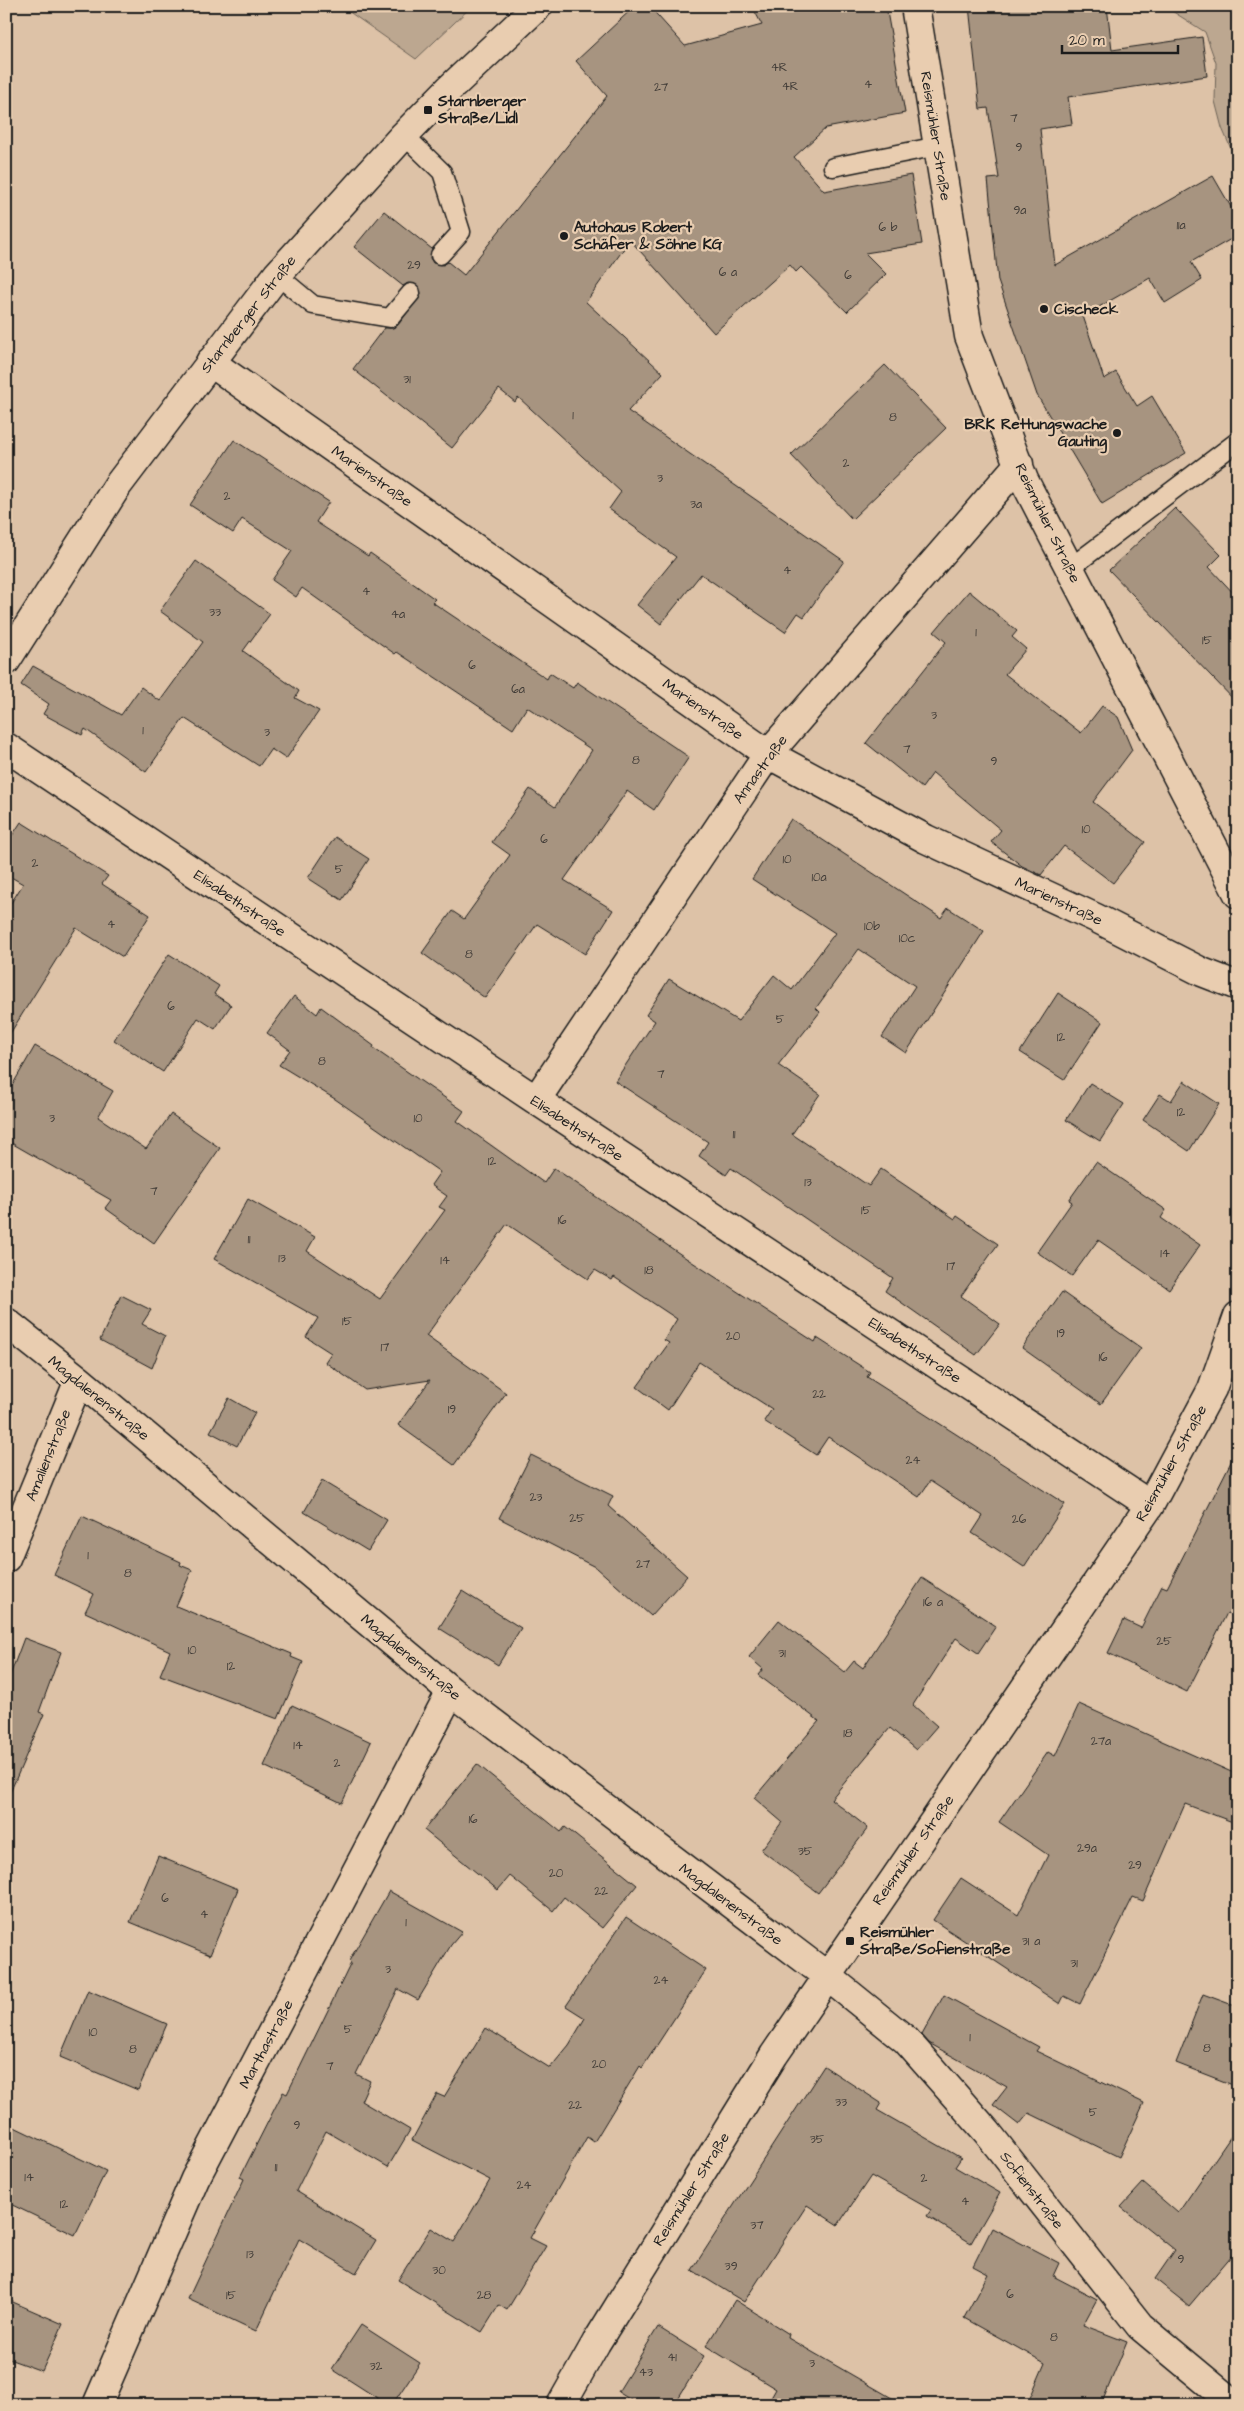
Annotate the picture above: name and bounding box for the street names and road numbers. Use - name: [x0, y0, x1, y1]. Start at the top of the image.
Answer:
- street label: Reismühler Straße: [915, 70, 956, 202]
- street label: Starnberger Straße: [196, 251, 302, 378]
- street label: Marienstraße: [327, 441, 416, 512]
- street label: Reismühler Straße: [1010, 460, 1086, 586]
- street label: Marienstraße: [658, 674, 747, 745]
- street label: Annastraße: [728, 731, 793, 808]
- street label: Elisabethstraße: [190, 865, 290, 942]
- street label: Marienstraße: [1012, 872, 1106, 931]
- street label: Elisabethstraße: [526, 1090, 627, 1166]
- street label: Elisabethstraße: [864, 1312, 965, 1388]
- street label: Magdalenenstraße: [43, 1351, 154, 1447]
- street label: Reismühler Straße: [1131, 1401, 1212, 1525]
- street label: Amalienstraße: [20, 1406, 76, 1504]
- street label: Magdalenenstraße: [355, 1609, 465, 1706]
- street label: Reismühler Straße: [867, 1791, 959, 1910]
- street label: Magdalenenstraße: [674, 1858, 787, 1951]
- street label: Marthastraße: [234, 1996, 299, 2092]
- street label: Reismühler Straße: [648, 2128, 735, 2250]
- street label: Sofienstraße: [995, 2147, 1069, 2233]

